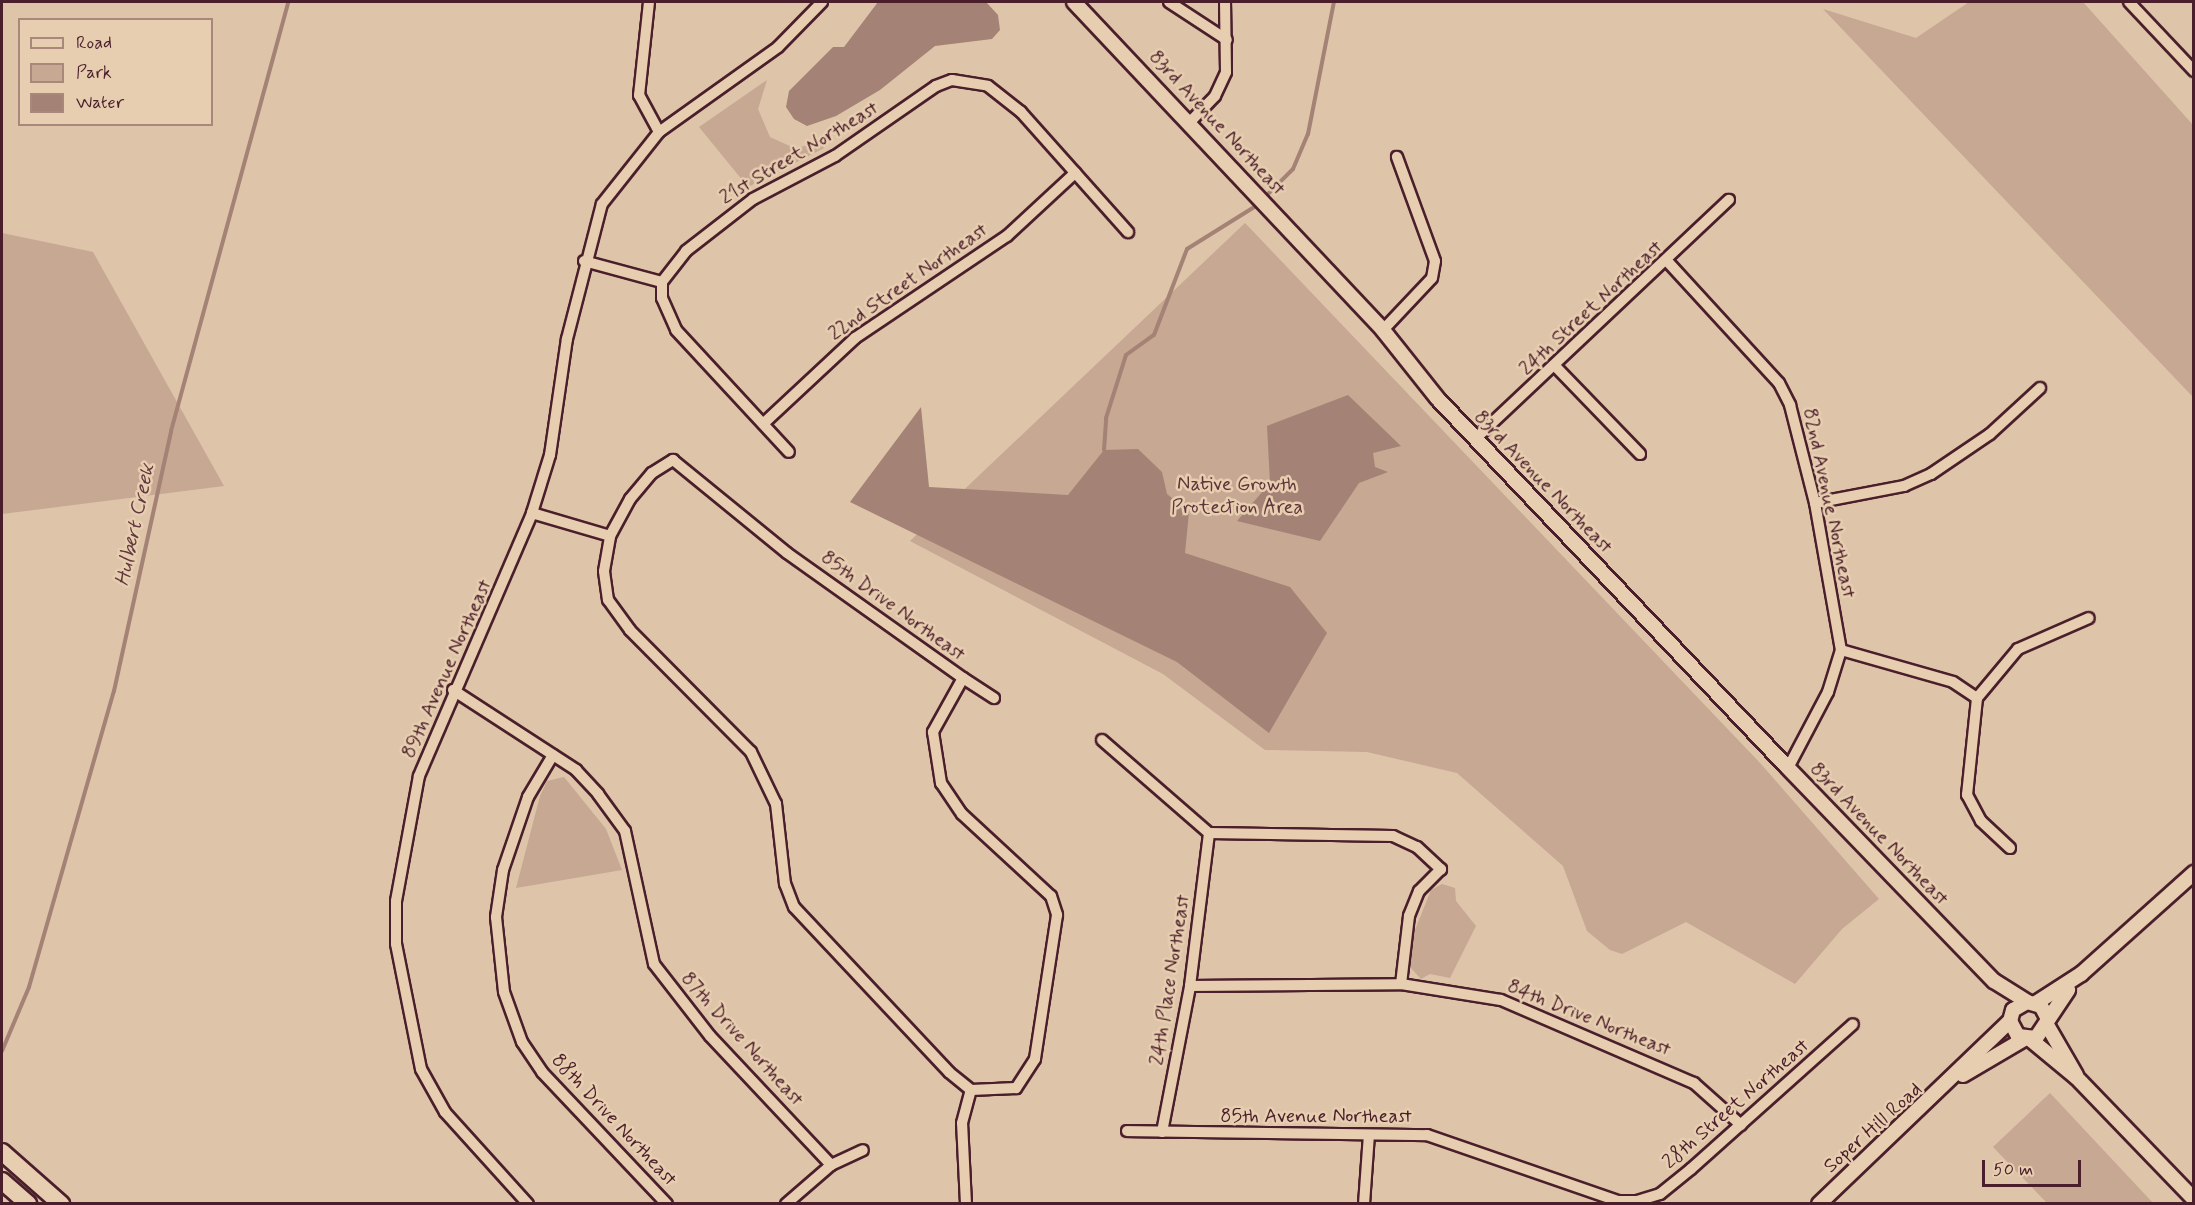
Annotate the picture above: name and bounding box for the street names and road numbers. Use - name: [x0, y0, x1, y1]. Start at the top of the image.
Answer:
- street label: 83rd Avenue Northeast: [1143, 45, 1291, 201]
- street label: 21st Street Northeast: [716, 96, 882, 210]
- street label: 22nd Street Northeast: [824, 218, 992, 346]
- street label: 24th Street Northeast: [1515, 236, 1667, 380]
- street label: 83rd Avenue Northeast: [1468, 405, 1618, 559]
- street label: 82nd Avenue Northeast: [1797, 405, 1861, 601]
- street label: 85th Drive Northeast: [816, 545, 970, 667]
- street label: 89th Avenue Northeast: [397, 576, 497, 762]
- street label: 83rd Avenue Northeast: [1804, 757, 1954, 911]
- street label: 24th Place Northeast: [1145, 892, 1195, 1068]
- street label: 87th Drive Northeast: [675, 967, 809, 1111]
- street label: 84th Drive Northeast: [1503, 974, 1675, 1062]
- street label: 28th Street Northeast: [1658, 1034, 1814, 1174]
- street label: 88th Drive Northeast: [546, 1048, 682, 1192]
- street label: Soper Hill Road: [1819, 1078, 1927, 1178]
- street label: 85th Avenue Northeast: [1220, 1104, 1412, 1128]

